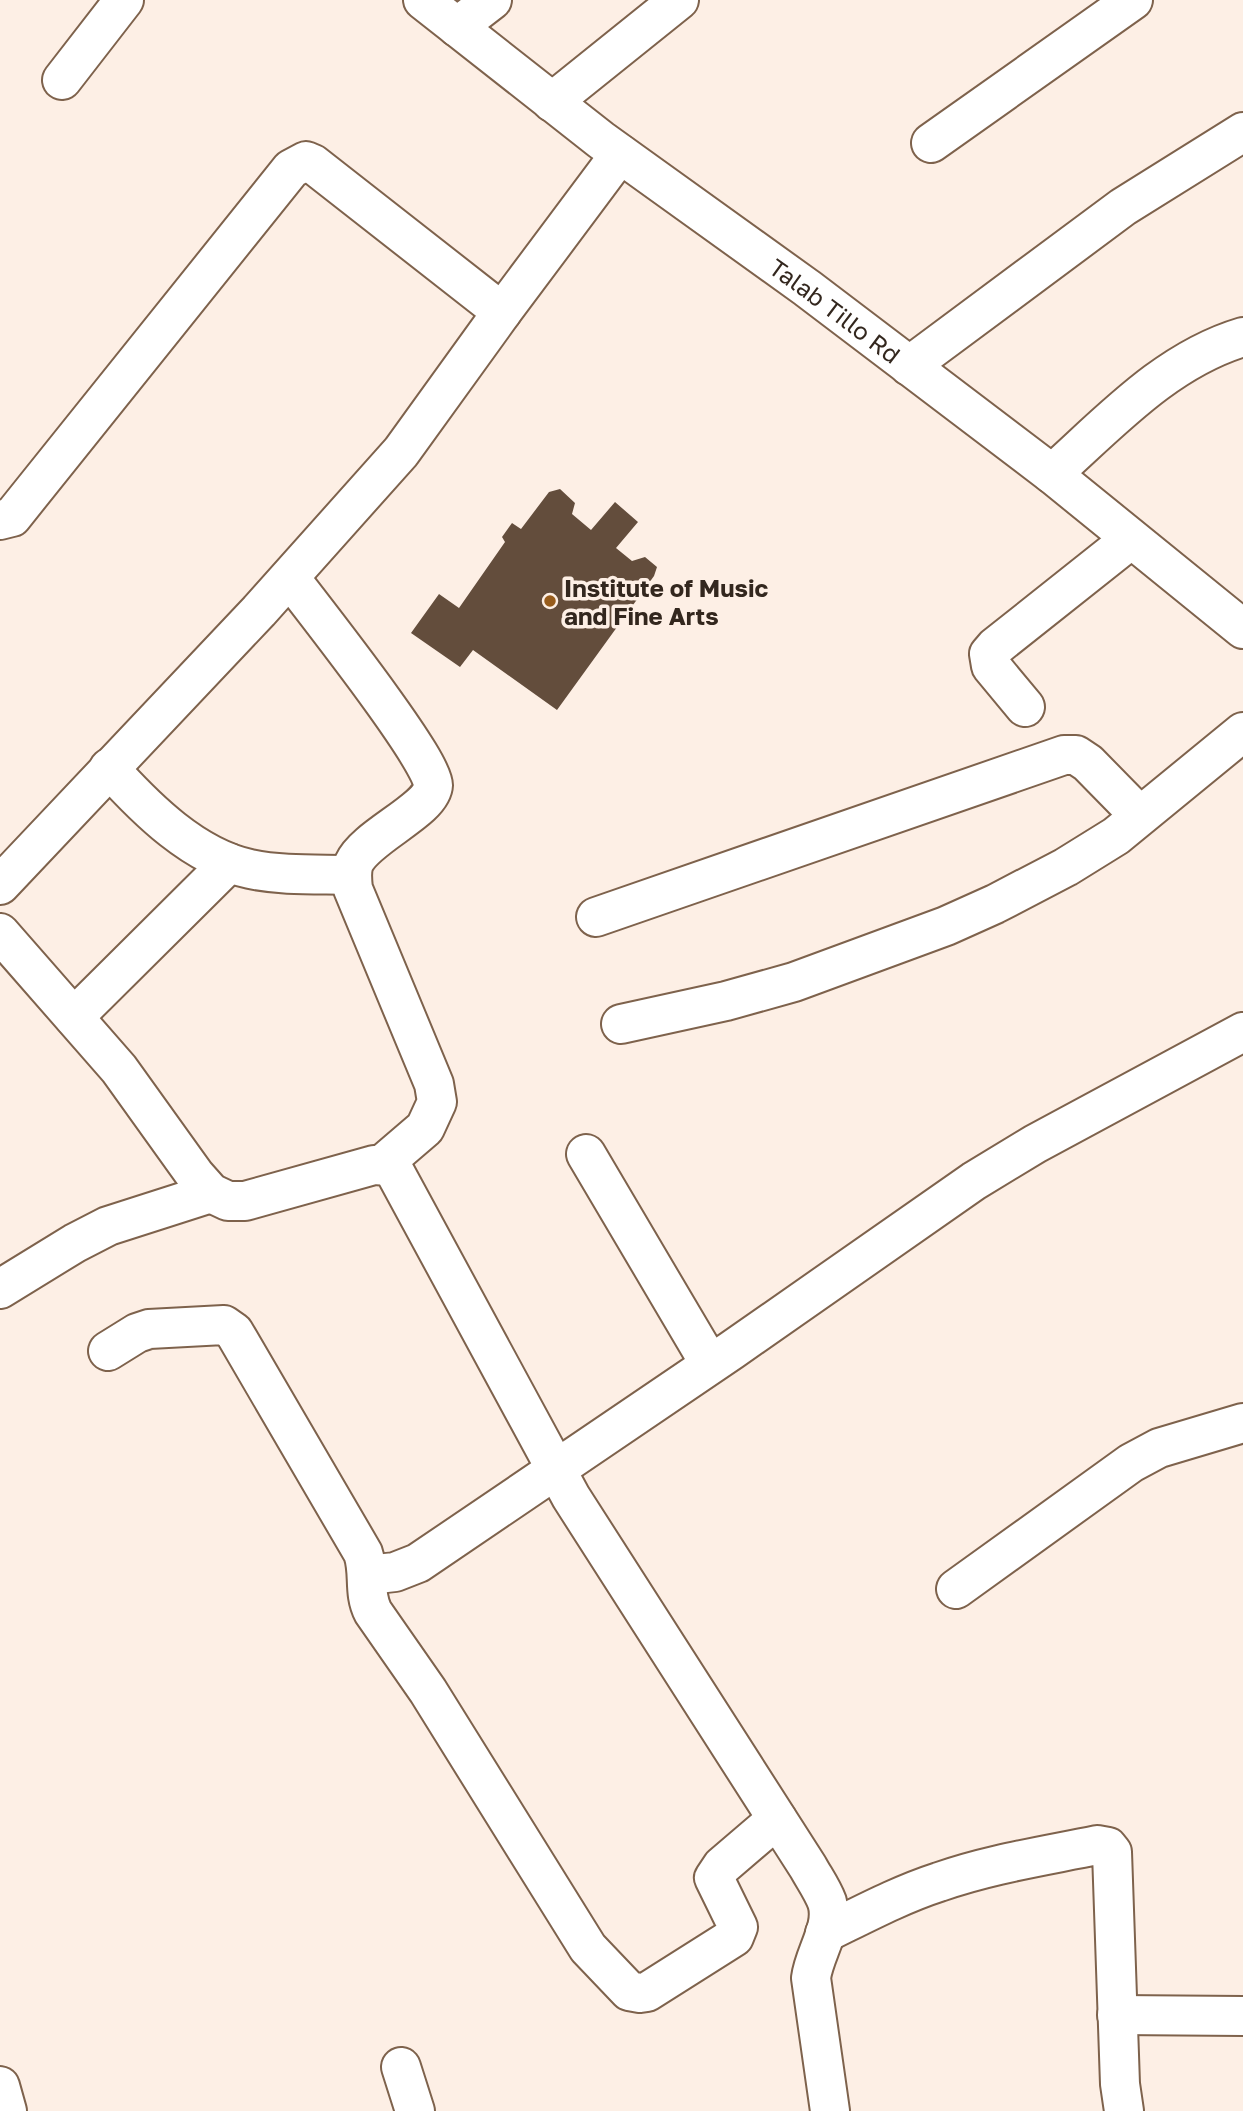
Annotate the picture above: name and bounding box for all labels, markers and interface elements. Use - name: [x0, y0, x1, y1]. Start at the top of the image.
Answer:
- street label: Talab Tillo Rd: [764, 252, 906, 368]
- place label: Institute of Music and Fine Arts: [564, 573, 769, 630]
- marker: Institute of Music and Fine Arts: [542, 593, 558, 609]

